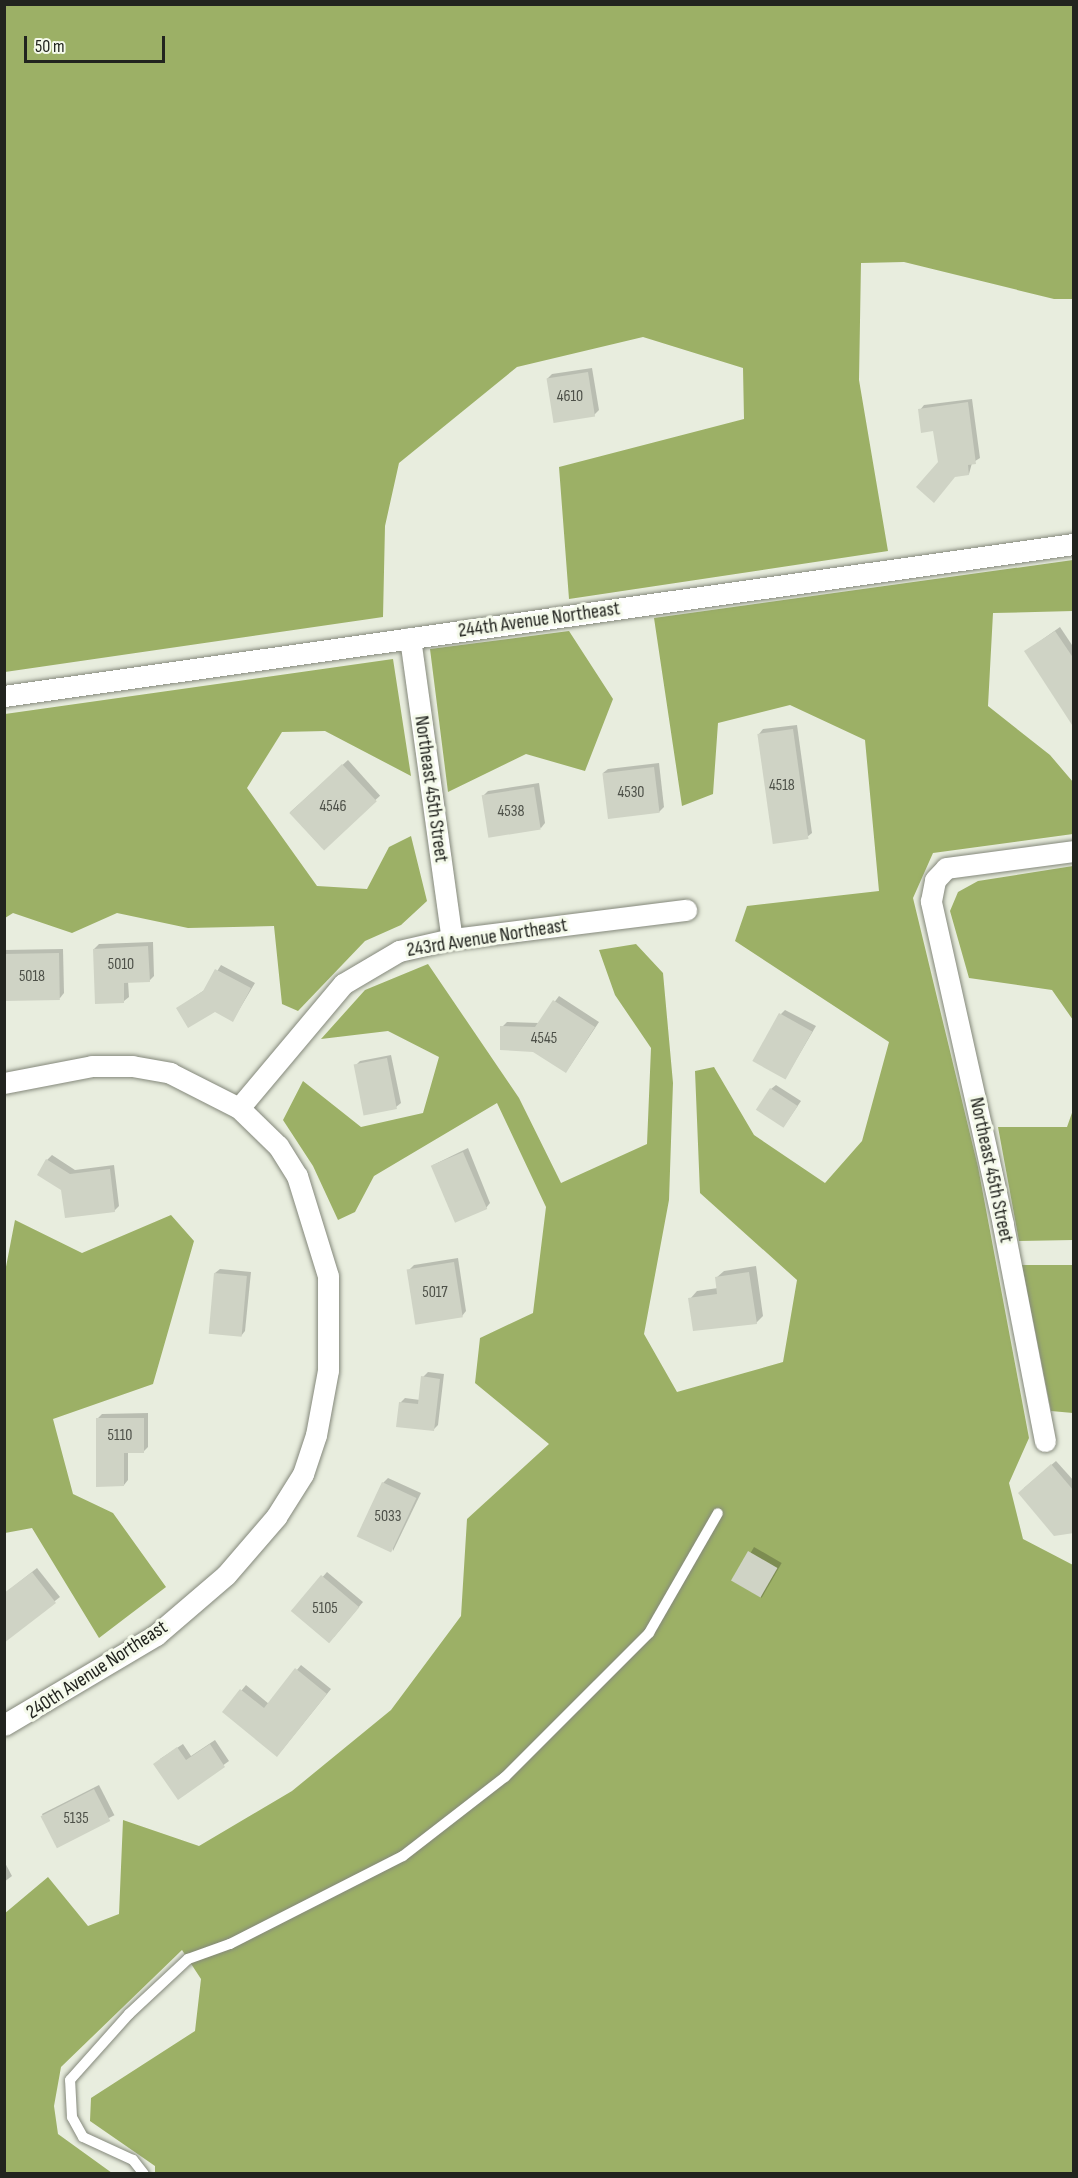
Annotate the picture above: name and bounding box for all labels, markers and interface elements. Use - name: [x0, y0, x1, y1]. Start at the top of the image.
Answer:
- scale bar: [27, 24, 168, 62]
- text: 50 m: [35, 36, 65, 57]
- house number: 4610: [557, 387, 583, 407]
- street label: 244th Avenue Northeast: [457, 597, 621, 643]
- street label: Northeast 45th Street: [409, 714, 453, 864]
- house number: 4518: [769, 776, 795, 796]
- house number: 4530: [618, 783, 644, 803]
- house number: 4546: [320, 797, 346, 817]
- house number: 4538: [498, 802, 524, 822]
- street label: 243rd Avenue Northeast: [405, 913, 569, 963]
- house number: 5010: [108, 955, 134, 975]
- house number: 5018: [19, 967, 45, 987]
- house number: 4545: [531, 1029, 557, 1049]
- street label: Northeast 45th Street: [964, 1095, 1018, 1245]
- house number: 5017: [422, 1283, 448, 1303]
- house number: 5110: [108, 1426, 132, 1446]
- house number: 5033: [375, 1507, 401, 1527]
- house number: 5105: [312, 1599, 338, 1619]
- street label: 240th Avenue Northeast: [22, 1615, 172, 1725]
- house number: 5135: [63, 1809, 89, 1829]

